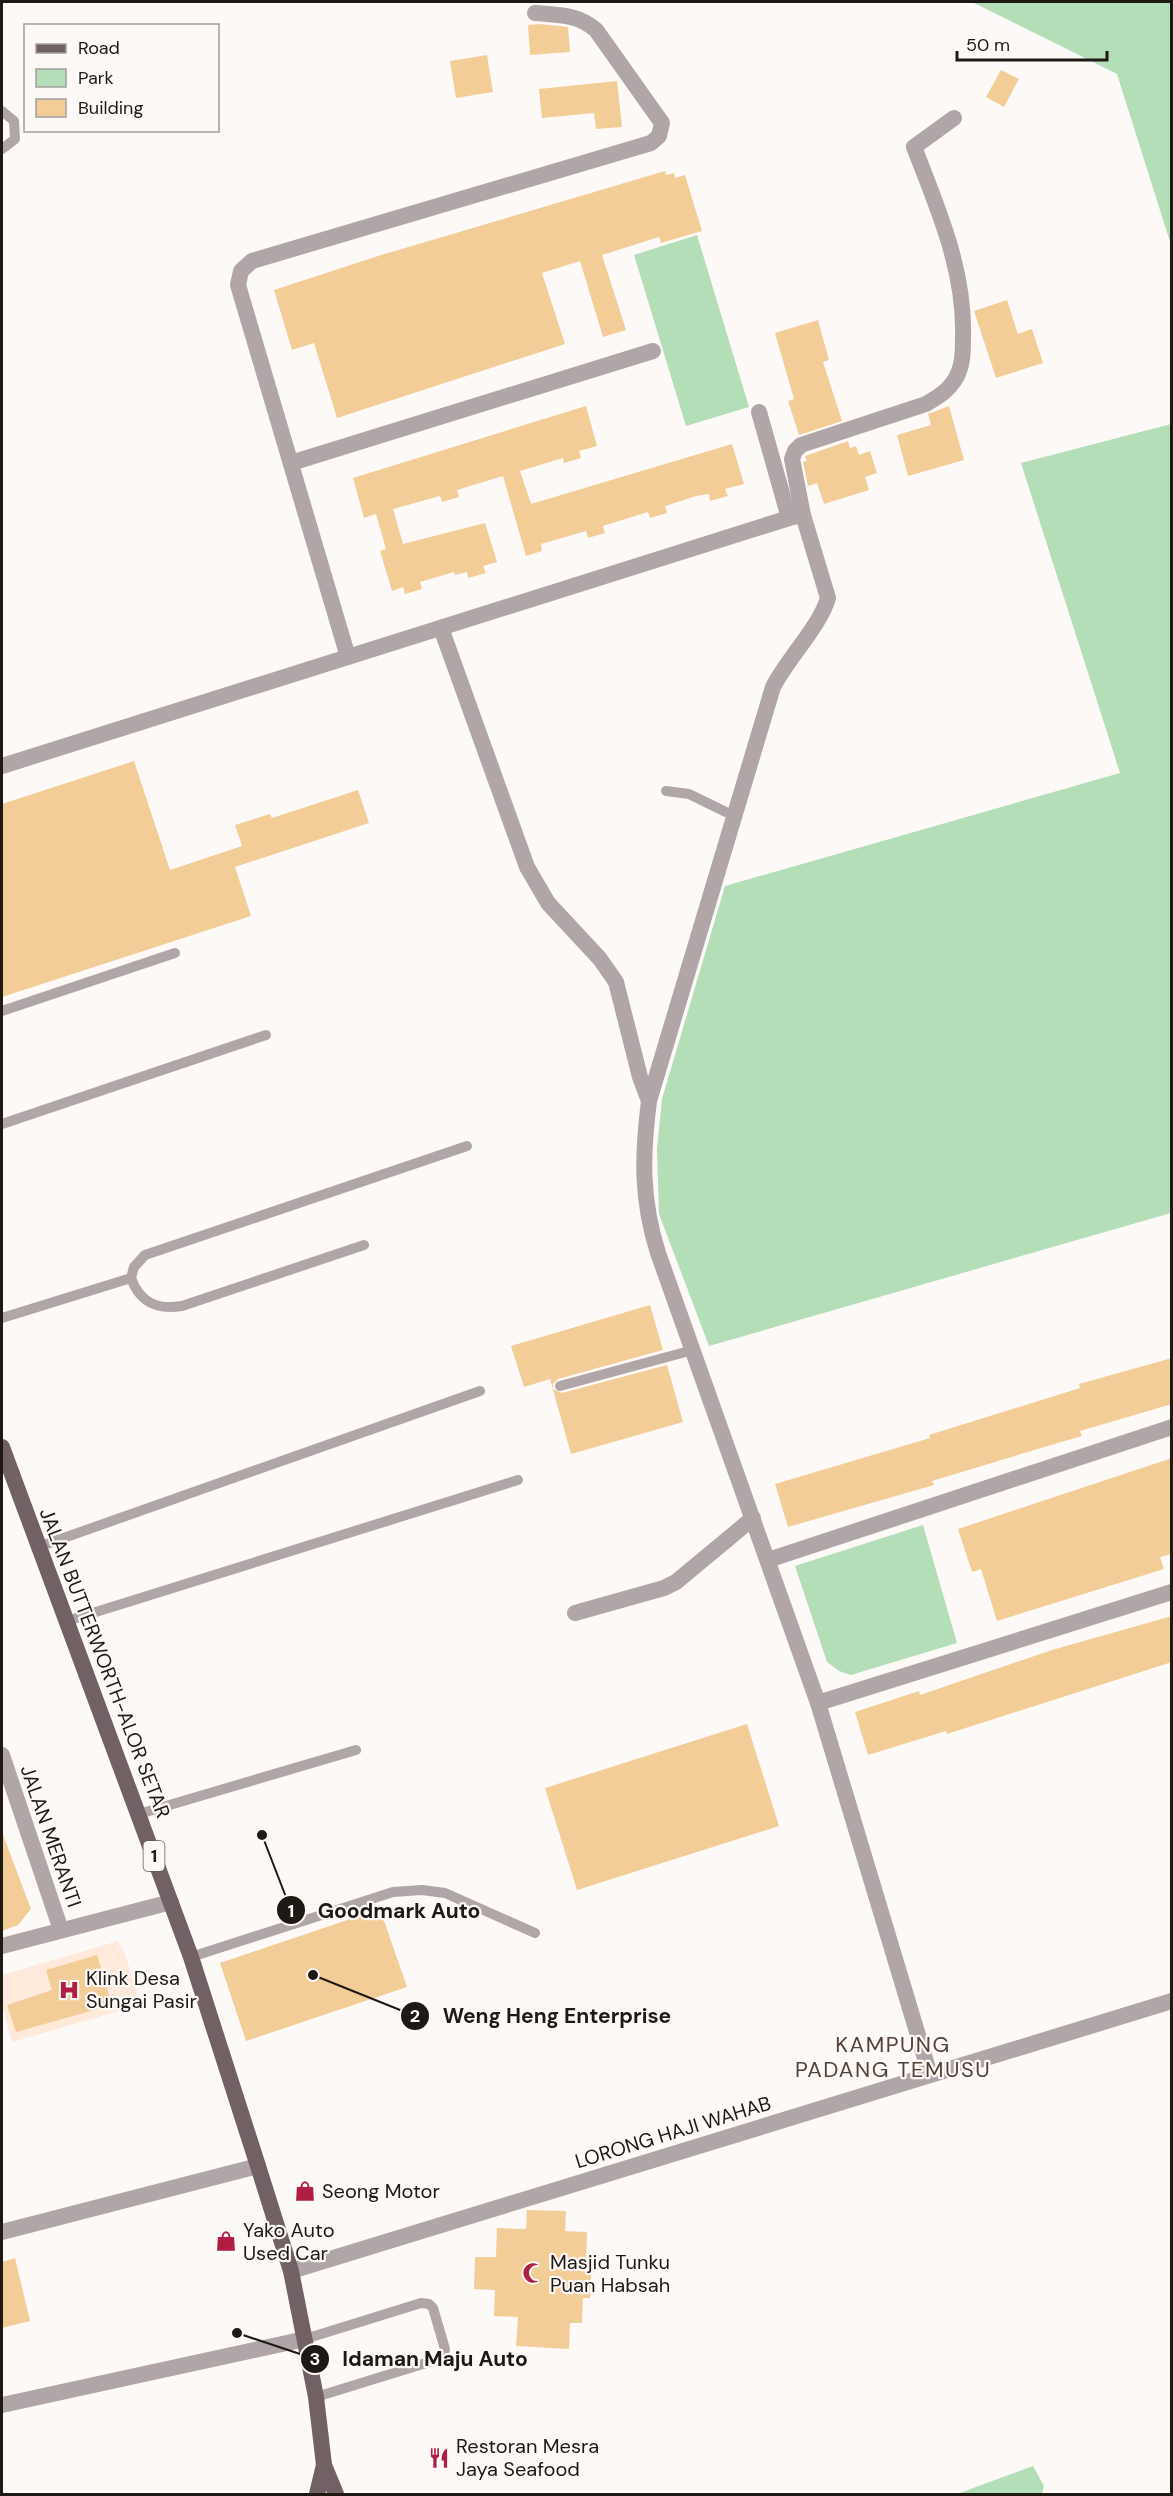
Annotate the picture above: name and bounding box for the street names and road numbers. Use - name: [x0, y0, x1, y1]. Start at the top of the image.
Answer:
- street label: JALAN BUTTERWORTH-ALOR SETAR: [34, 1504, 176, 1822]
- street label: JALAN MERANTI: [15, 1761, 87, 1911]
- road number: 1: [144, 1841, 164, 1871]
- street label: LORONG HAJI WAHAB: [572, 2090, 774, 2174]

